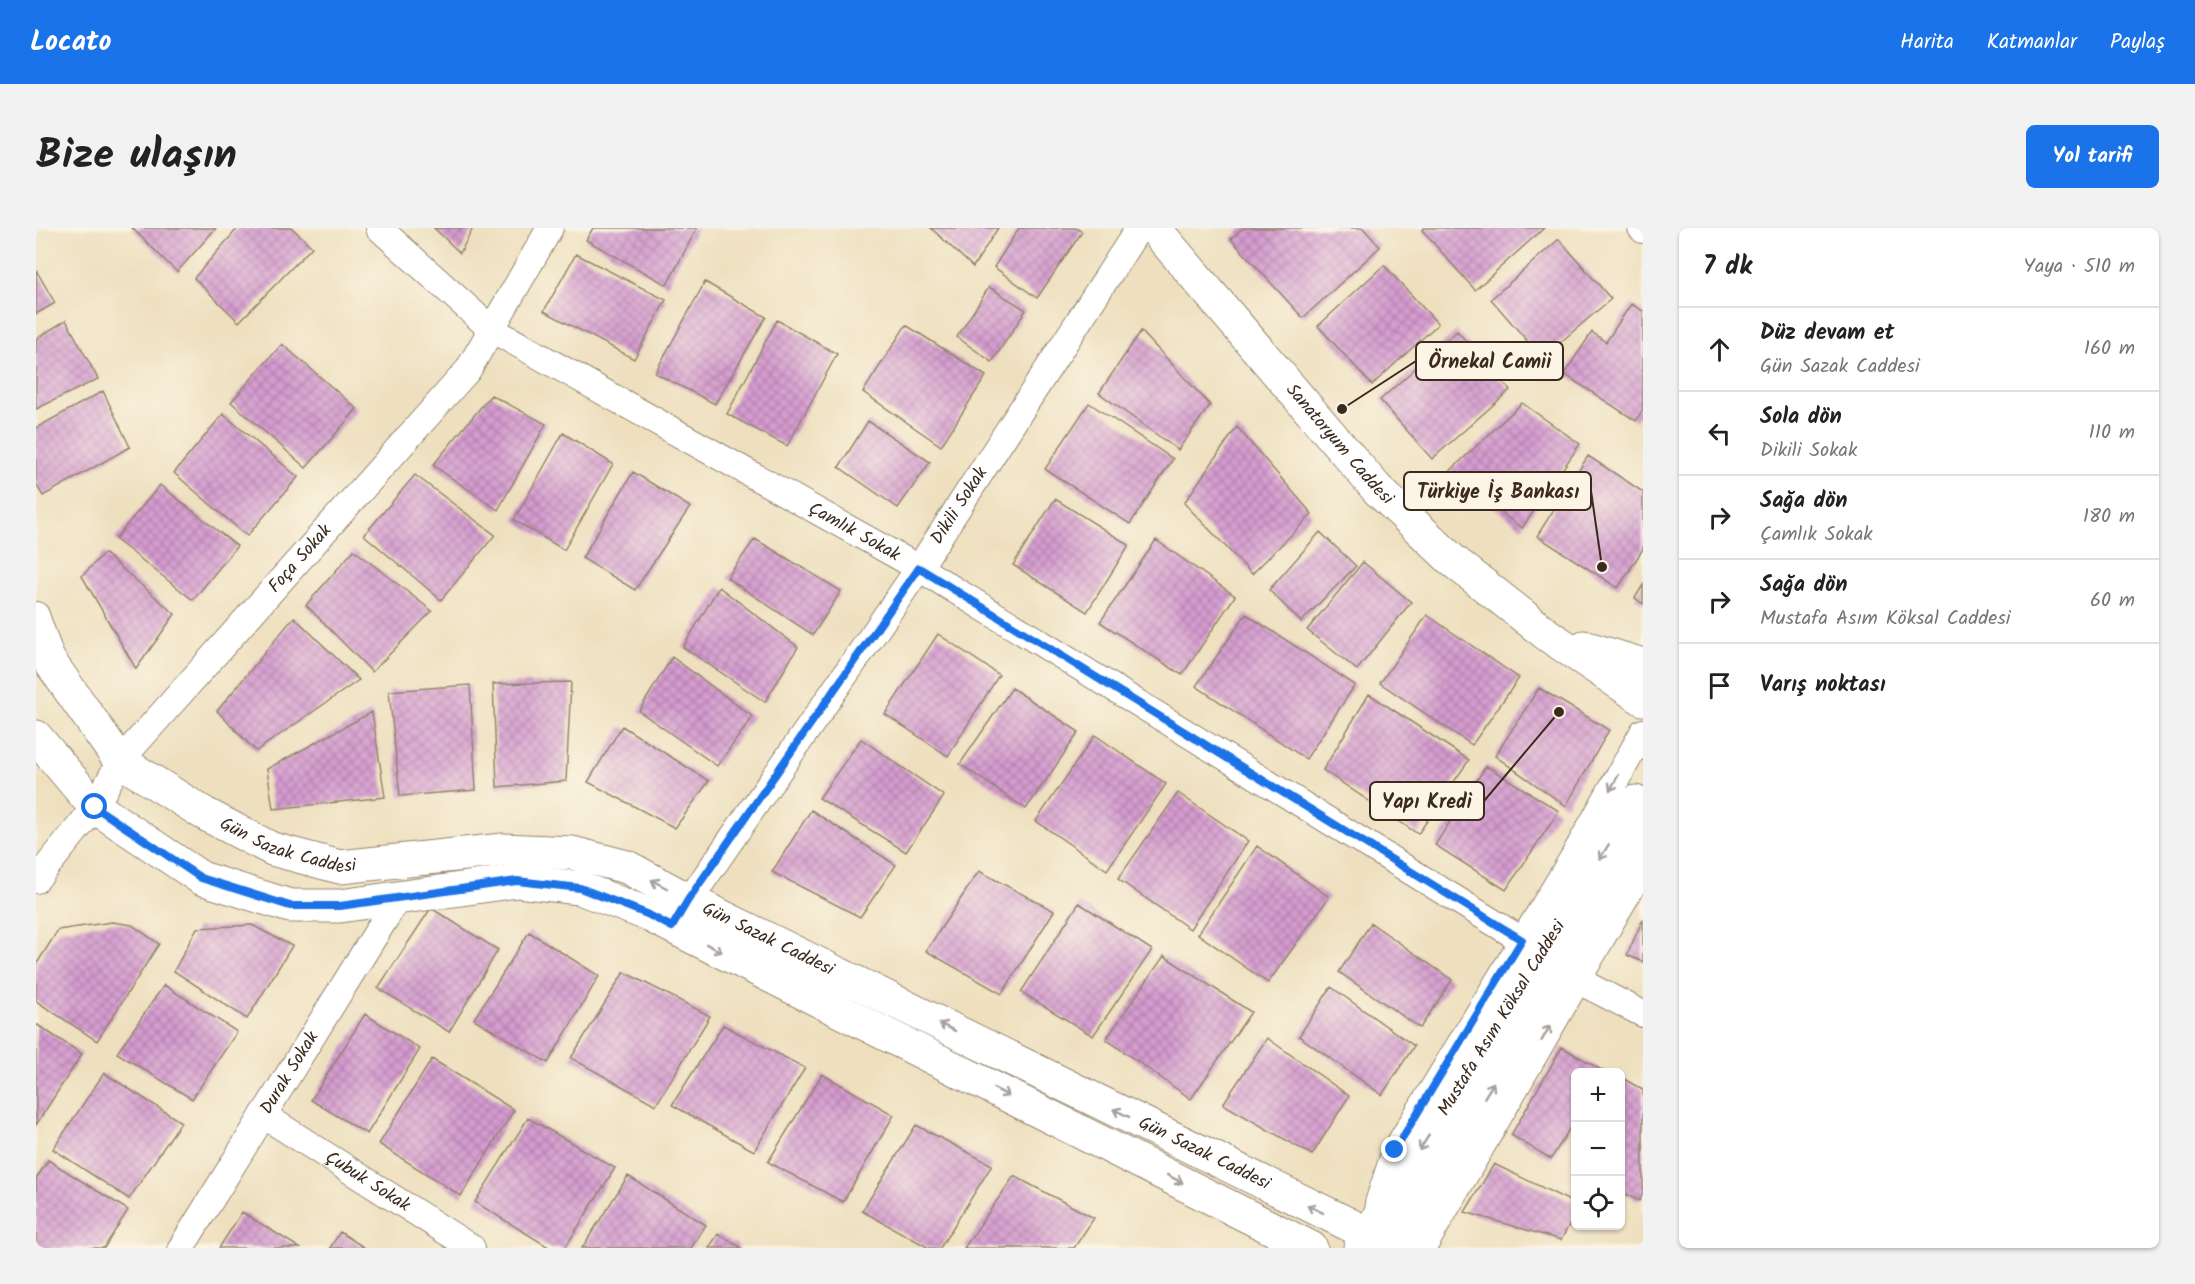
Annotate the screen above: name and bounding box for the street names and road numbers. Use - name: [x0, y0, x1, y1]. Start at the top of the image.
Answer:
- street label: Sanatoryum Caddesi: [1278, 377, 1401, 513]
- street label: Dikili Sokak: [923, 461, 996, 550]
- street label: Çamlık Sokak: [803, 495, 906, 570]
- street label: Foça Sokak: [261, 517, 339, 600]
- street label: Gün Sazak Caddesi: [214, 810, 358, 882]
- street label: Gün Sazak Caddesi: [697, 895, 840, 984]
- street label: Mustafa Asım Köksal Caddesi: [1430, 914, 1574, 1122]
- street label: Durak Sokak: [253, 1025, 327, 1120]
- street label: Gün Sazak Caddesi: [1133, 1109, 1276, 1198]
- street label: Çubuk Sokak: [319, 1143, 417, 1220]

